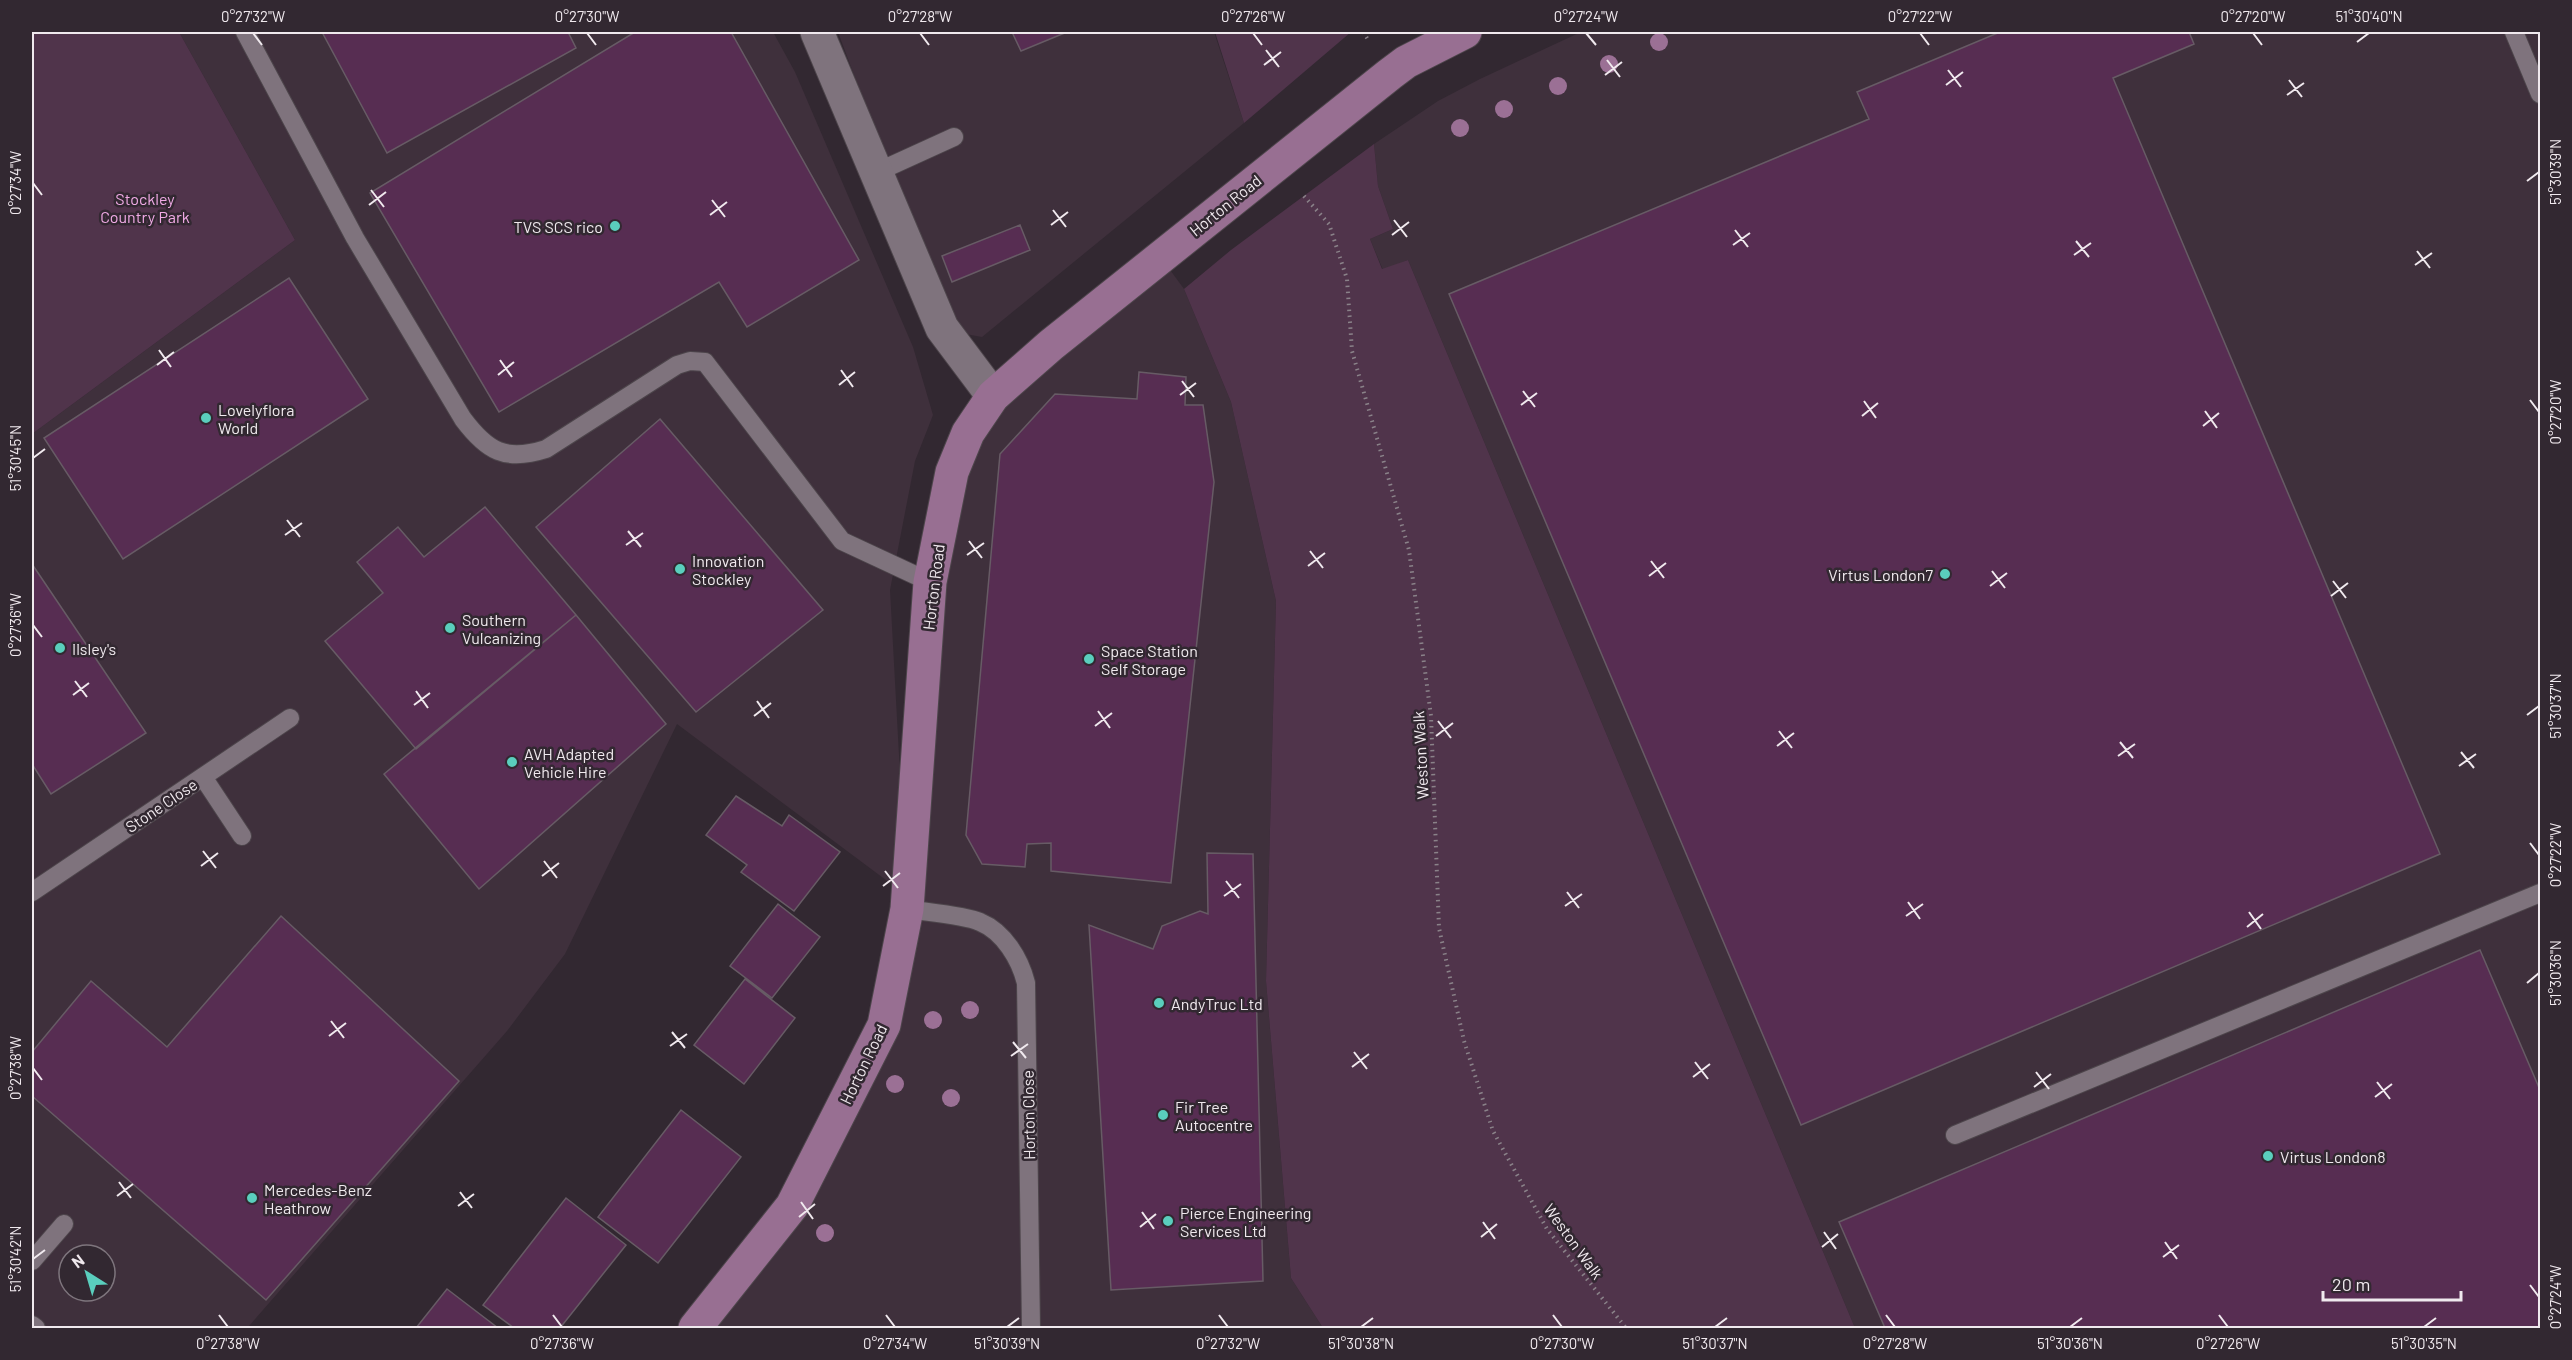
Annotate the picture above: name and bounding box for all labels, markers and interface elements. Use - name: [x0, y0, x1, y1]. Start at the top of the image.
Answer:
- text: 0°27'32"W: [221, 7, 285, 25]
- text: 0°27'30"W: [555, 7, 619, 25]
- text: 0°27'28"W: [888, 7, 952, 25]
- text: 0°27'26"W: [1221, 7, 1285, 25]
- text: 0°27'24"W: [1554, 7, 1618, 25]
- text: 0°27'22"W: [1888, 7, 1952, 25]
- text: 0°27'20"W: [2221, 7, 2285, 25]
- text: 51°30'40"N: [2335, 7, 2403, 25]
- text: 51°30'39"N: [2546, 139, 2564, 205]
- text: 0°27'34"W: [6, 151, 24, 215]
- street label: Horton Road: [1185, 170, 1265, 240]
- park label: Stockley Country Park: [100, 189, 190, 226]
- place label: TVS SCS rico: [514, 217, 603, 236]
- marker: TVS SCS rico: [608, 219, 622, 233]
- text: 0°27'20"W: [2546, 380, 2564, 444]
- place label: Lovelyflora World: [218, 400, 294, 437]
- marker: Lovelyflora World: [199, 411, 213, 425]
- text: 51°30'45"N: [6, 425, 24, 491]
- street label: Horton Road: [918, 543, 948, 631]
- place label: Innovation Stockley: [692, 551, 764, 588]
- marker: Innovation Stockley: [673, 562, 687, 576]
- place label: Virtus London7: [1828, 565, 1933, 584]
- marker: Virtus London7: [1938, 567, 1952, 581]
- text: 0°27'36"W: [6, 593, 24, 657]
- place label: Southern Vulcanizing: [462, 610, 541, 647]
- marker: Southern Vulcanizing: [443, 621, 457, 635]
- place label: Ilsley's: [72, 639, 116, 658]
- marker: Ilsley's: [53, 641, 67, 655]
- place label: Space Station Self Storage: [1101, 641, 1198, 678]
- marker: Space Station Self Storage: [1082, 652, 1096, 666]
- text: 51°30'37"N: [2546, 673, 2564, 739]
- street label: Weston Walk: [1408, 710, 1432, 800]
- place label: AVH Adapted Vehicle Hire: [524, 744, 614, 781]
- marker: AVH Adapted Vehicle Hire: [505, 755, 519, 769]
- street label: Stone Close: [122, 774, 200, 836]
- text: 0°27'22"W: [2546, 823, 2564, 887]
- text: 51°30'36"N: [2546, 940, 2564, 1006]
- place label: AndyTruc Ltd: [1171, 994, 1263, 1013]
- marker: AndyTruc Ltd: [1152, 996, 1166, 1010]
- street label: Horton Road: [835, 1021, 891, 1107]
- text: 0°27'38"W: [6, 1036, 24, 1100]
- street label: Horton Close: [1018, 1070, 1038, 1160]
- place label: Fir Tree Autocentre: [1175, 1097, 1253, 1134]
- marker: Fir Tree Autocentre: [1156, 1108, 1170, 1122]
- place label: Virtus London8: [2280, 1147, 2386, 1166]
- marker: Virtus London8: [2261, 1149, 2275, 1163]
- place label: Mercedes-Benz Heathrow: [264, 1180, 372, 1217]
- marker: Mercedes-Benz Heathrow: [245, 1191, 259, 1205]
- street label: Weston Walk: [1540, 1200, 1608, 1282]
- place label: Pierce Engineering Services Ltd: [1180, 1203, 1311, 1240]
- marker: Pierce Engineering Services Ltd: [1161, 1214, 1175, 1228]
- text: 51°30'42"N: [6, 1226, 24, 1292]
- north arrow: [57, 1243, 117, 1303]
- text: N: [68, 1250, 88, 1271]
- scale bar: [2323, 1264, 2461, 1302]
- text: 0°27'24"W: [2546, 1265, 2564, 1329]
- text: 20 m: [2332, 1273, 2370, 1295]
- text: 0°27'38"W: [196, 1334, 260, 1352]
- text: 0°27'36"W: [530, 1334, 594, 1352]
- text: 0°27'34"W: [863, 1334, 927, 1352]
- text: 51°30'39"N: [974, 1334, 1040, 1352]
- text: 0°27'32"W: [1196, 1334, 1260, 1352]
- text: 51°30'38"N: [1328, 1334, 1394, 1352]
- text: 0°27'30"W: [1530, 1334, 1594, 1352]
- text: 51°30'37"N: [1682, 1334, 1748, 1352]
- text: 0°27'28"W: [1863, 1334, 1927, 1352]
- text: 51°30'36"N: [2037, 1334, 2103, 1352]
- text: 0°27'26"W: [2196, 1334, 2260, 1352]
- text: 51°30'35"N: [2391, 1334, 2457, 1352]

